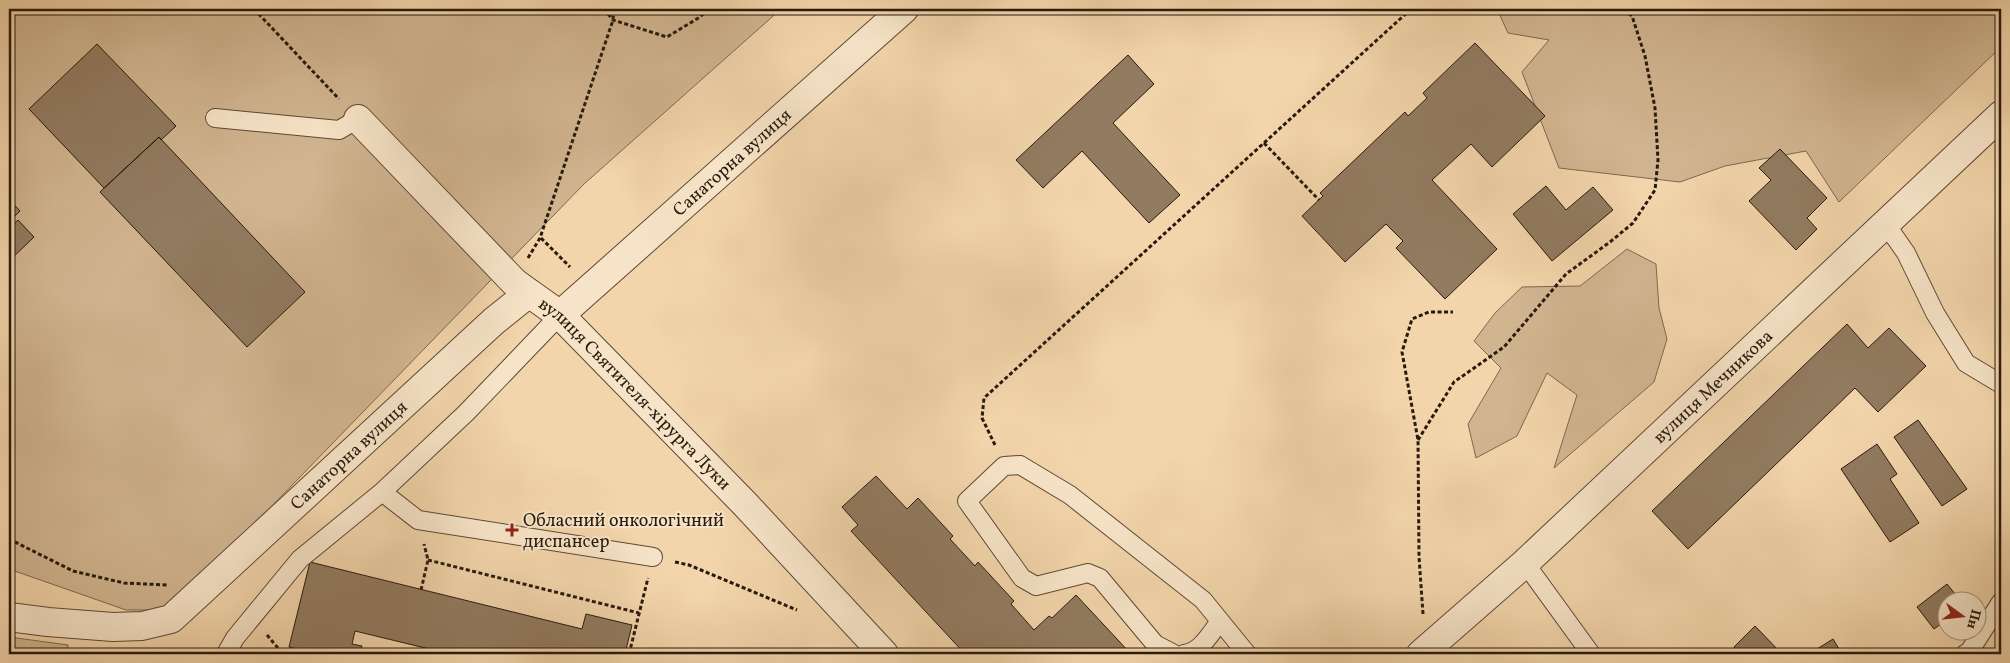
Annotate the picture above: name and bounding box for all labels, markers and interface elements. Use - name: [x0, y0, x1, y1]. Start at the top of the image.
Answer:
- street label: Санаторна вулиця: [668, 104, 798, 223]
- street label: вулиця Святителя-хірурга Луки: [533, 292, 736, 496]
- street label: вулиця Мечникова: [1648, 325, 1779, 450]
- street label: Санаторна вулиця: [286, 396, 414, 517]
- place label: Обласний онкологічний диспансер: [523, 509, 724, 555]
- marker: Обласний онкологічний диспансер: [505, 523, 519, 537]
- north arrow: [1938, 590, 1988, 640]
- text: Пн: [1961, 607, 1985, 631]

